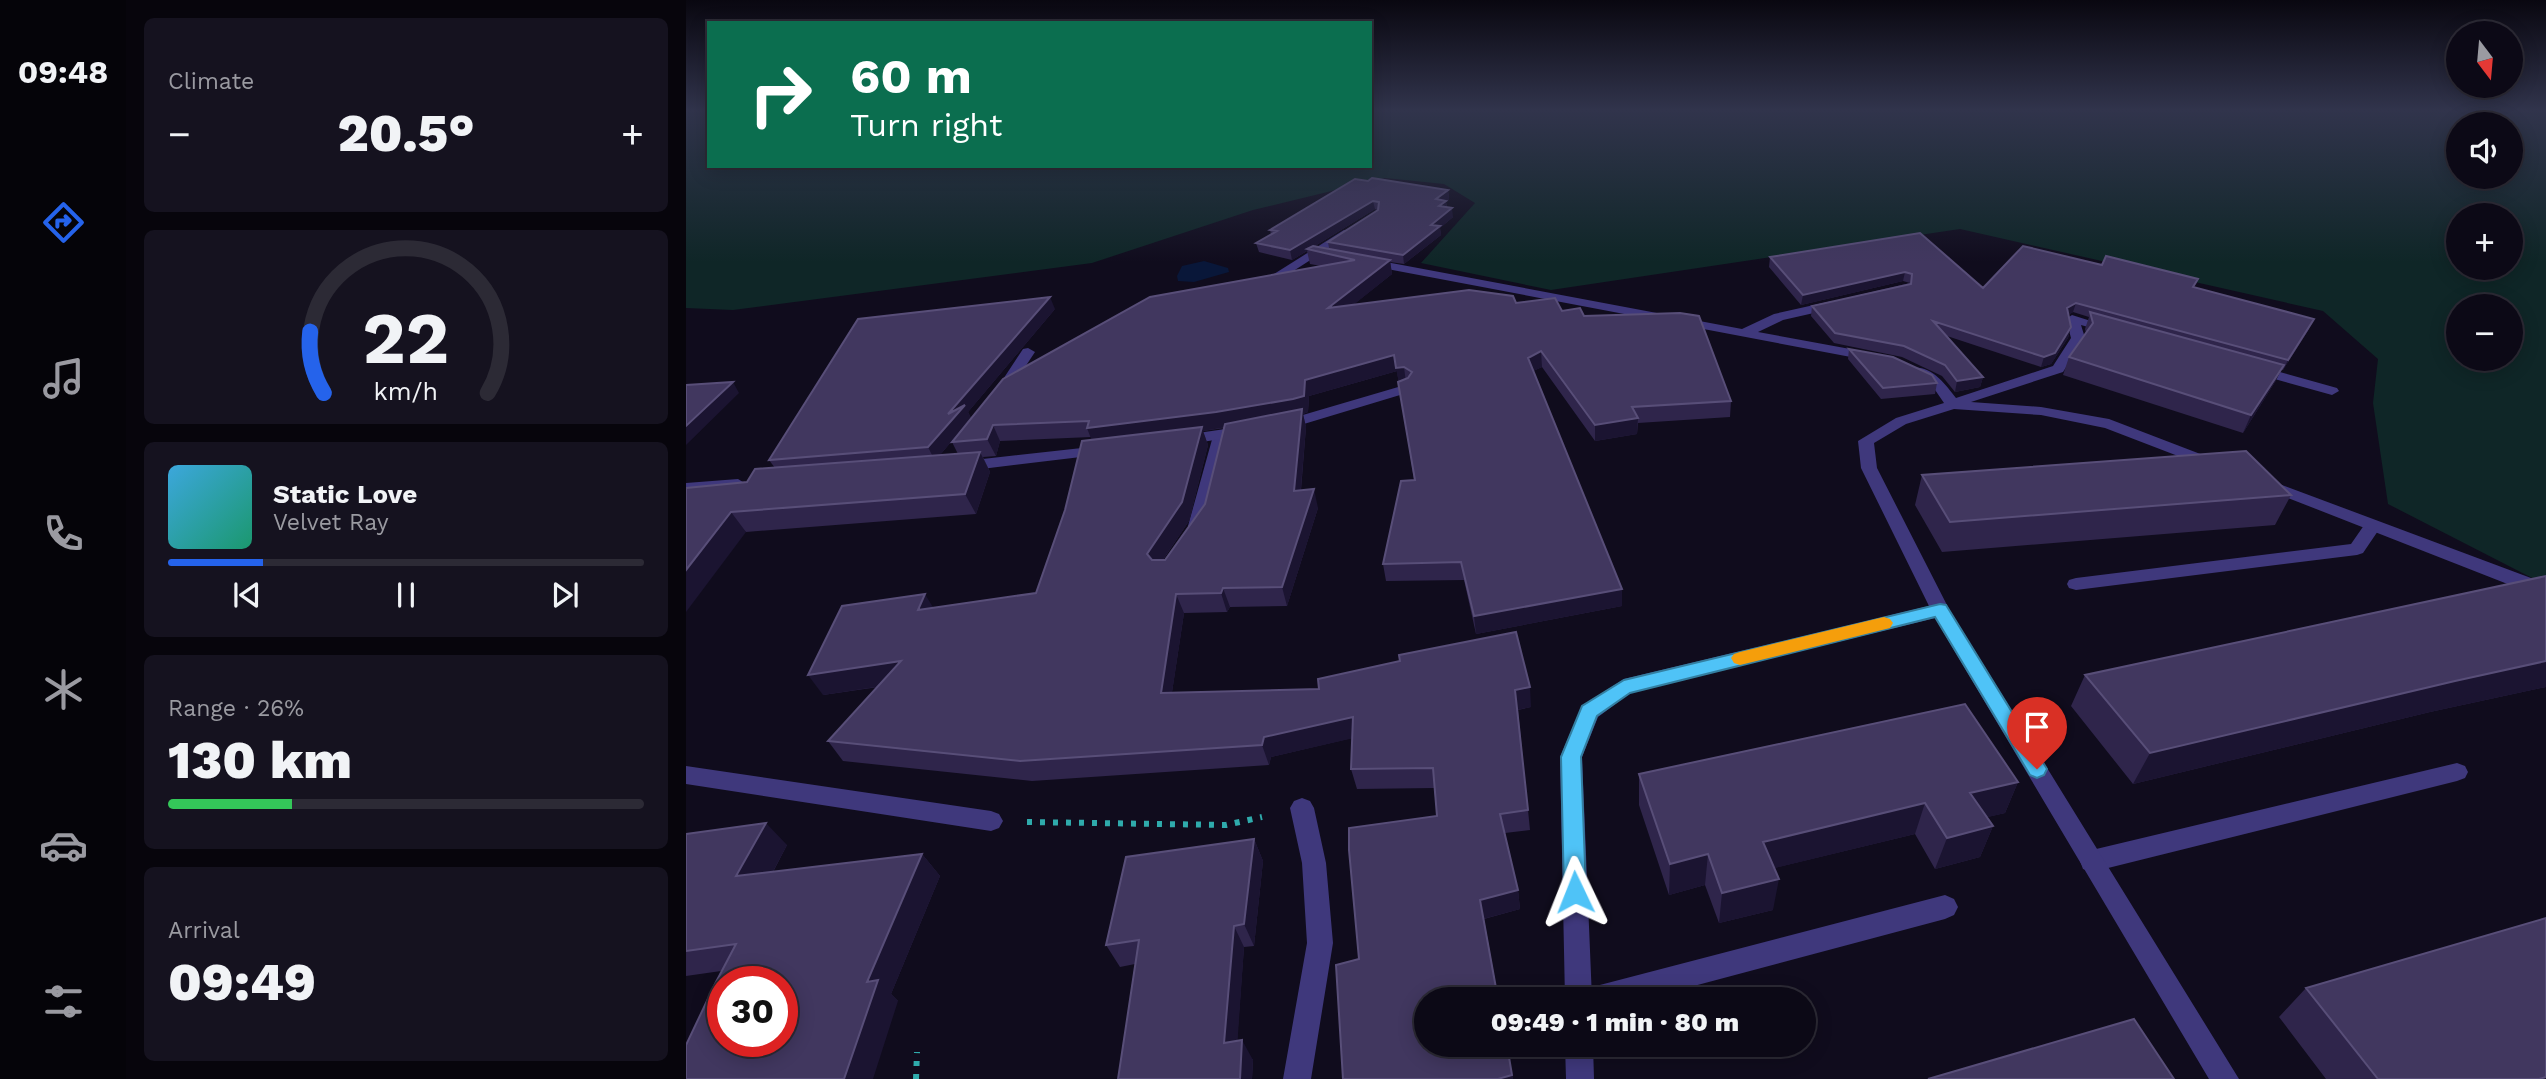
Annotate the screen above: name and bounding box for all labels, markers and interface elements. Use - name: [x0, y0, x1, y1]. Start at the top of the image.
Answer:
- north arrow: [2446, 21, 2524, 98]
- map controls: [2446, 21, 2523, 371]
- text: 60 m: [850, 47, 972, 105]
- icon: right: [735, 49, 826, 140]
- text: 09:48: [18, 53, 108, 91]
- text: Climate: [168, 68, 254, 95]
- text: 20.5°: [337, 103, 475, 164]
- text: Turn right: [850, 106, 1002, 144]
- text: −: [168, 112, 191, 156]
- text: +: [621, 112, 644, 156]
- button: sound: [2446, 112, 2523, 189]
- icon: directions: [39, 198, 88, 247]
- button: +: [2446, 203, 2523, 280]
- button: −: [2446, 294, 2523, 371]
- text: 22: [363, 296, 449, 382]
- icon: music: [39, 354, 88, 403]
- text: km/h: [374, 377, 438, 406]
- text: Static Love: [273, 479, 417, 509]
- icon: phone: [39, 509, 88, 558]
- text: Velvet Ray: [273, 509, 389, 536]
- icon: previous: [228, 576, 266, 614]
- icon: pause: [387, 576, 425, 614]
- icon: next: [546, 576, 584, 614]
- icon: climate: [39, 665, 88, 714]
- text: Range · 26%: [168, 695, 304, 722]
- pin: [2007, 697, 2067, 769]
- icon: arrive: [2018, 708, 2056, 746]
- text: 130 km: [168, 730, 352, 791]
- icon: car: [39, 821, 88, 870]
- position arrow: [1538, 855, 1612, 929]
- text: Arrival: [168, 917, 240, 944]
- text: 09:49: [168, 952, 316, 1013]
- speed limit sign: 30: [707, 966, 798, 1057]
- icon: filters: [39, 977, 88, 1026]
- text: 09:49 · 1 min · 80 m: [1491, 1007, 1739, 1037]

